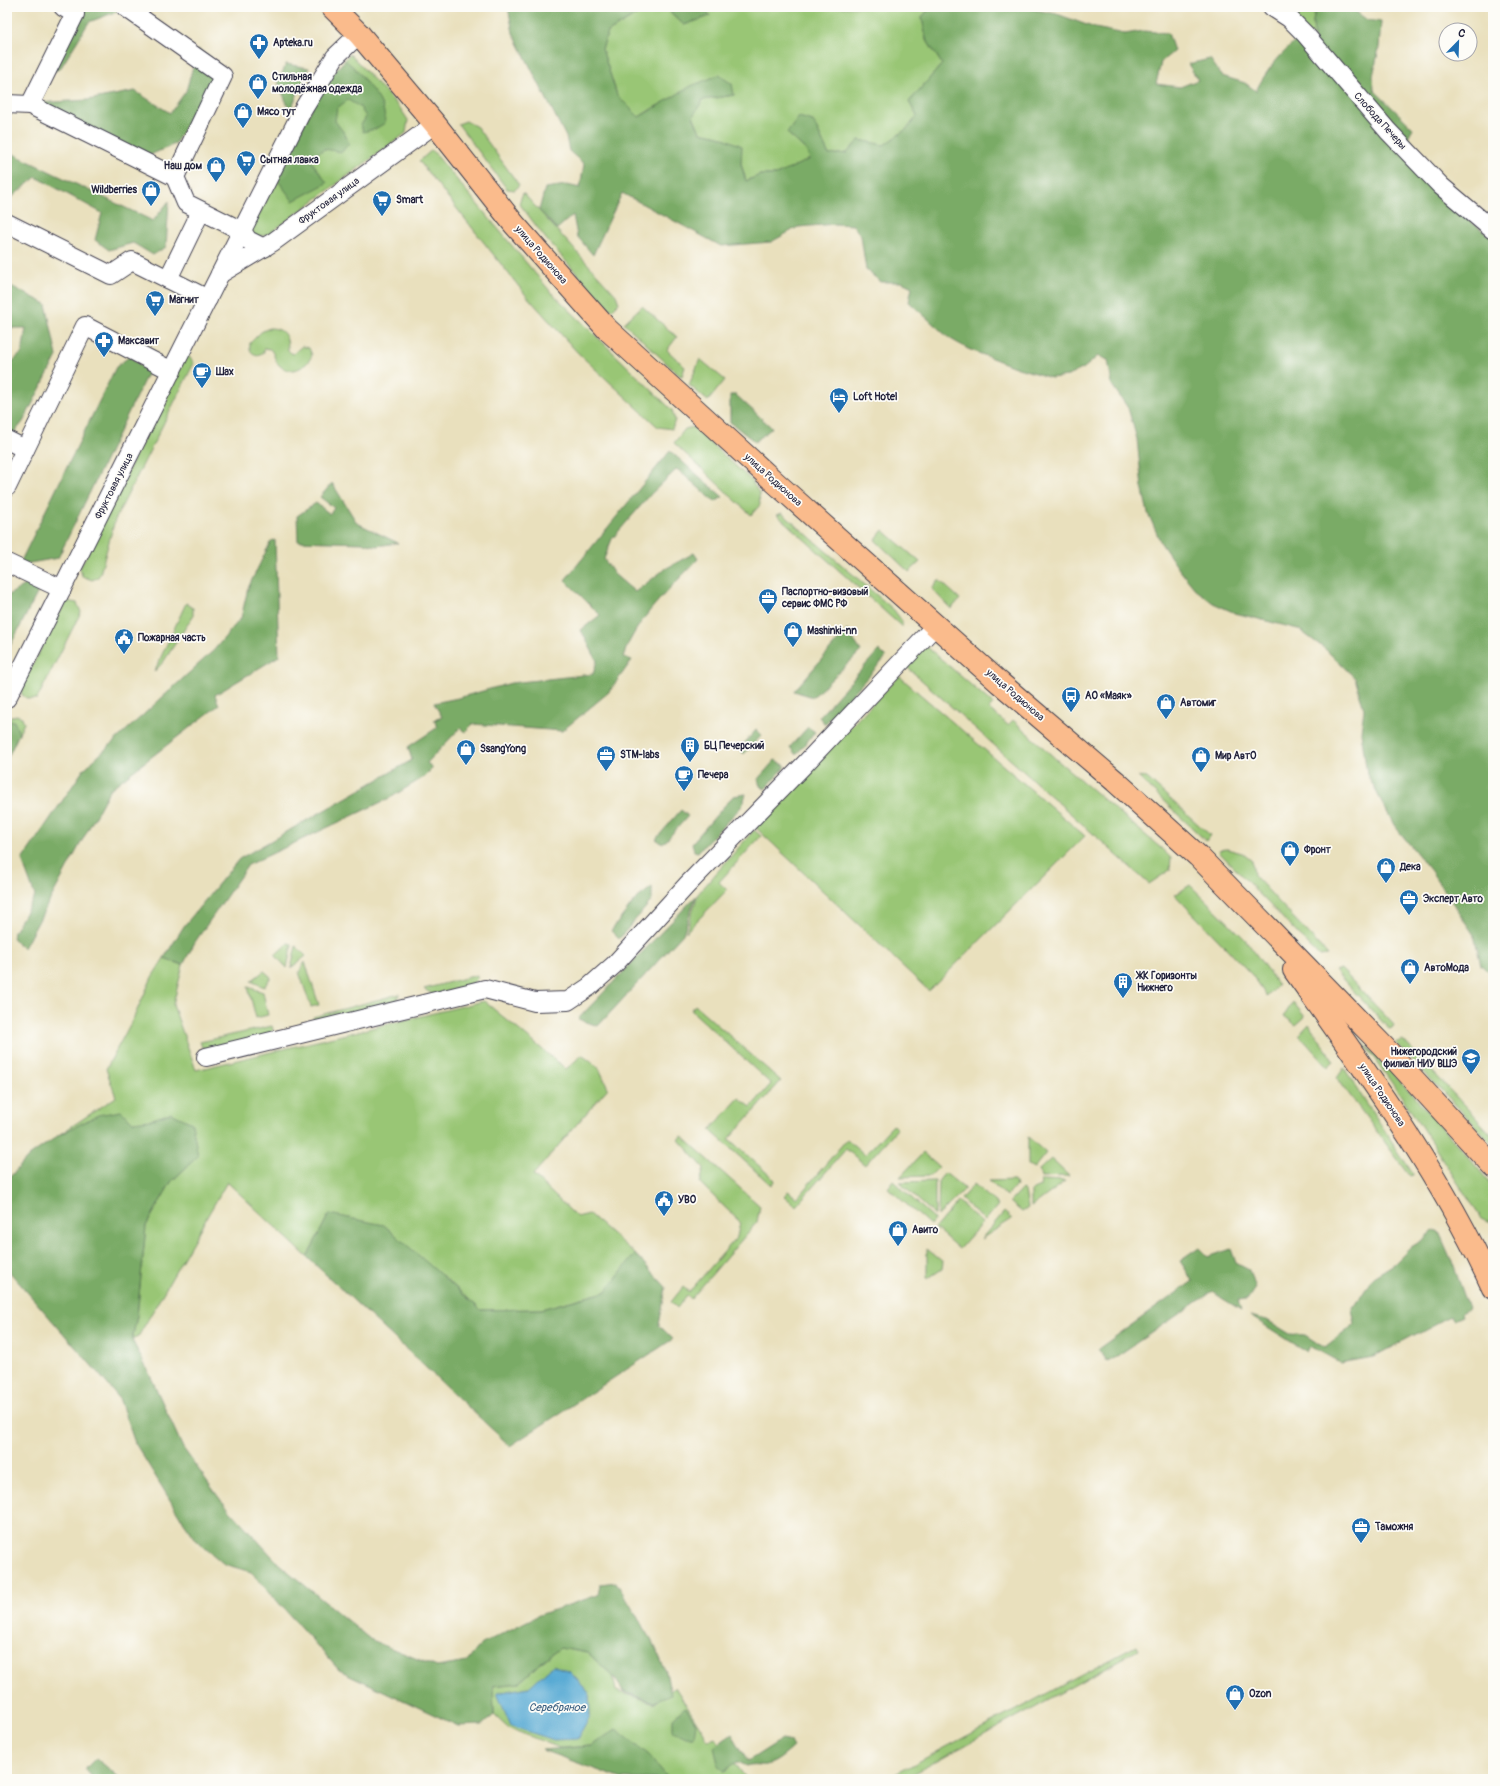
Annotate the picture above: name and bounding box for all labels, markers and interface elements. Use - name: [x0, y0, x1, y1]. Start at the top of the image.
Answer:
- north arrow: [1438, 22, 1478, 62]
- text: С: [1456, 26, 1468, 41]
- pharmacy icon: Apteka.ru: [248, 32, 270, 60]
- place label: Apteka.ru: [273, 37, 313, 49]
- place label: Стильная молодёжная одежда: [272, 71, 363, 95]
- shop icon: Стильная молодёжная одежда: [247, 72, 269, 100]
- street label: Слобода Печеры: [1351, 90, 1409, 152]
- shop icon: Мясо тут: [232, 101, 254, 129]
- place label: Мясо тут: [257, 106, 297, 118]
- supermarket icon: Сытная лавка: [235, 149, 257, 177]
- place label: Сытная лавка: [260, 154, 319, 166]
- shop icon: Наш дом: [205, 155, 227, 183]
- place label: Наш дом: [164, 160, 202, 172]
- street label: Фруктовая улица: [296, 175, 362, 227]
- shop icon: Wildberries: [140, 179, 162, 207]
- place label: Wildberries: [91, 184, 138, 196]
- supermarket icon: Smart: [371, 189, 393, 217]
- place label: Smart: [396, 194, 424, 206]
- street label: улица Родионова: [512, 223, 570, 287]
- supermarket icon: Магнит: [144, 289, 166, 317]
- place label: Магнит: [169, 294, 200, 306]
- pharmacy icon: Максавит: [93, 330, 115, 358]
- place label: Максавит: [118, 335, 160, 347]
- cafe icon: Шах: [191, 361, 213, 389]
- place label: Шах: [215, 366, 234, 378]
- hotel icon: Loft Hotel: [828, 386, 850, 414]
- place label: Loft Hotel: [853, 391, 897, 403]
- street label: улица Родионова: [741, 450, 804, 509]
- street label: Фруктовая улица: [92, 451, 136, 521]
- place label: Паспортно-визовый сервис ФМС РФ: [781, 586, 868, 610]
- office icon: Паспортно-визовый сервис ФМС РФ: [757, 587, 779, 615]
- shop icon: Mashinki-nn: [782, 620, 804, 648]
- place label: Mashinki-nn: [807, 625, 857, 637]
- public building icon: Пожарная часть: [113, 627, 135, 655]
- place label: Пожарная часть: [138, 632, 206, 644]
- street label: улица Родионова: [983, 666, 1047, 724]
- bus stop icon: АО «Маяк»: [1060, 685, 1082, 713]
- place label: АО «Маяк»: [1085, 690, 1133, 702]
- shop icon: Автомиг: [1155, 692, 1177, 720]
- place label: Автомиг: [1180, 697, 1217, 709]
- building icon: БЦ Печерский: [679, 735, 701, 763]
- shop icon: SsangYong: [455, 738, 477, 766]
- place label: БЦ Печерский: [704, 740, 765, 752]
- place label: SsangYong: [480, 743, 526, 755]
- office icon: STM-labs: [595, 744, 617, 772]
- shop icon: Мир АвтО: [1190, 745, 1212, 773]
- place label: STM-labs: [620, 749, 660, 761]
- place label: Мир АвтО: [1215, 750, 1257, 762]
- cafe icon: Печера: [673, 764, 695, 792]
- place label: Печера: [698, 769, 729, 781]
- shop icon: Фронт: [1279, 839, 1301, 867]
- place label: Фронт: [1303, 844, 1332, 856]
- shop icon: Дека: [1375, 856, 1397, 884]
- place label: Дека: [1399, 861, 1421, 873]
- office icon: Эксперт Авто: [1398, 888, 1420, 916]
- place label: Эксперт Авто: [1423, 893, 1484, 905]
- shop icon: АвтоМода: [1399, 957, 1421, 985]
- place label: АвтоМода: [1424, 962, 1469, 974]
- place label: ЖК Горизонты Нижнего: [1135, 970, 1197, 994]
- building icon: ЖК Горизонты Нижнего: [1112, 971, 1134, 999]
- place label: Нижегородский филиал НИУ ВШЭ: [1383, 1046, 1457, 1070]
- school or university icon: Нижегородский филиал НИУ ВШЭ: [1460, 1047, 1482, 1075]
- street label: улица Родионова: [1356, 1060, 1408, 1129]
- public building icon: УВО: [653, 1189, 675, 1217]
- place label: УВО: [678, 1194, 697, 1206]
- shop icon: Авито: [887, 1219, 909, 1247]
- place label: Авито: [912, 1224, 939, 1236]
- office icon: Таможня: [1350, 1516, 1372, 1544]
- place label: Таможня: [1374, 1521, 1414, 1533]
- shop icon: Ozon: [1224, 1683, 1246, 1711]
- place label: Ozon: [1249, 1688, 1272, 1700]
- water label: Серебряное: [529, 1701, 587, 1714]

